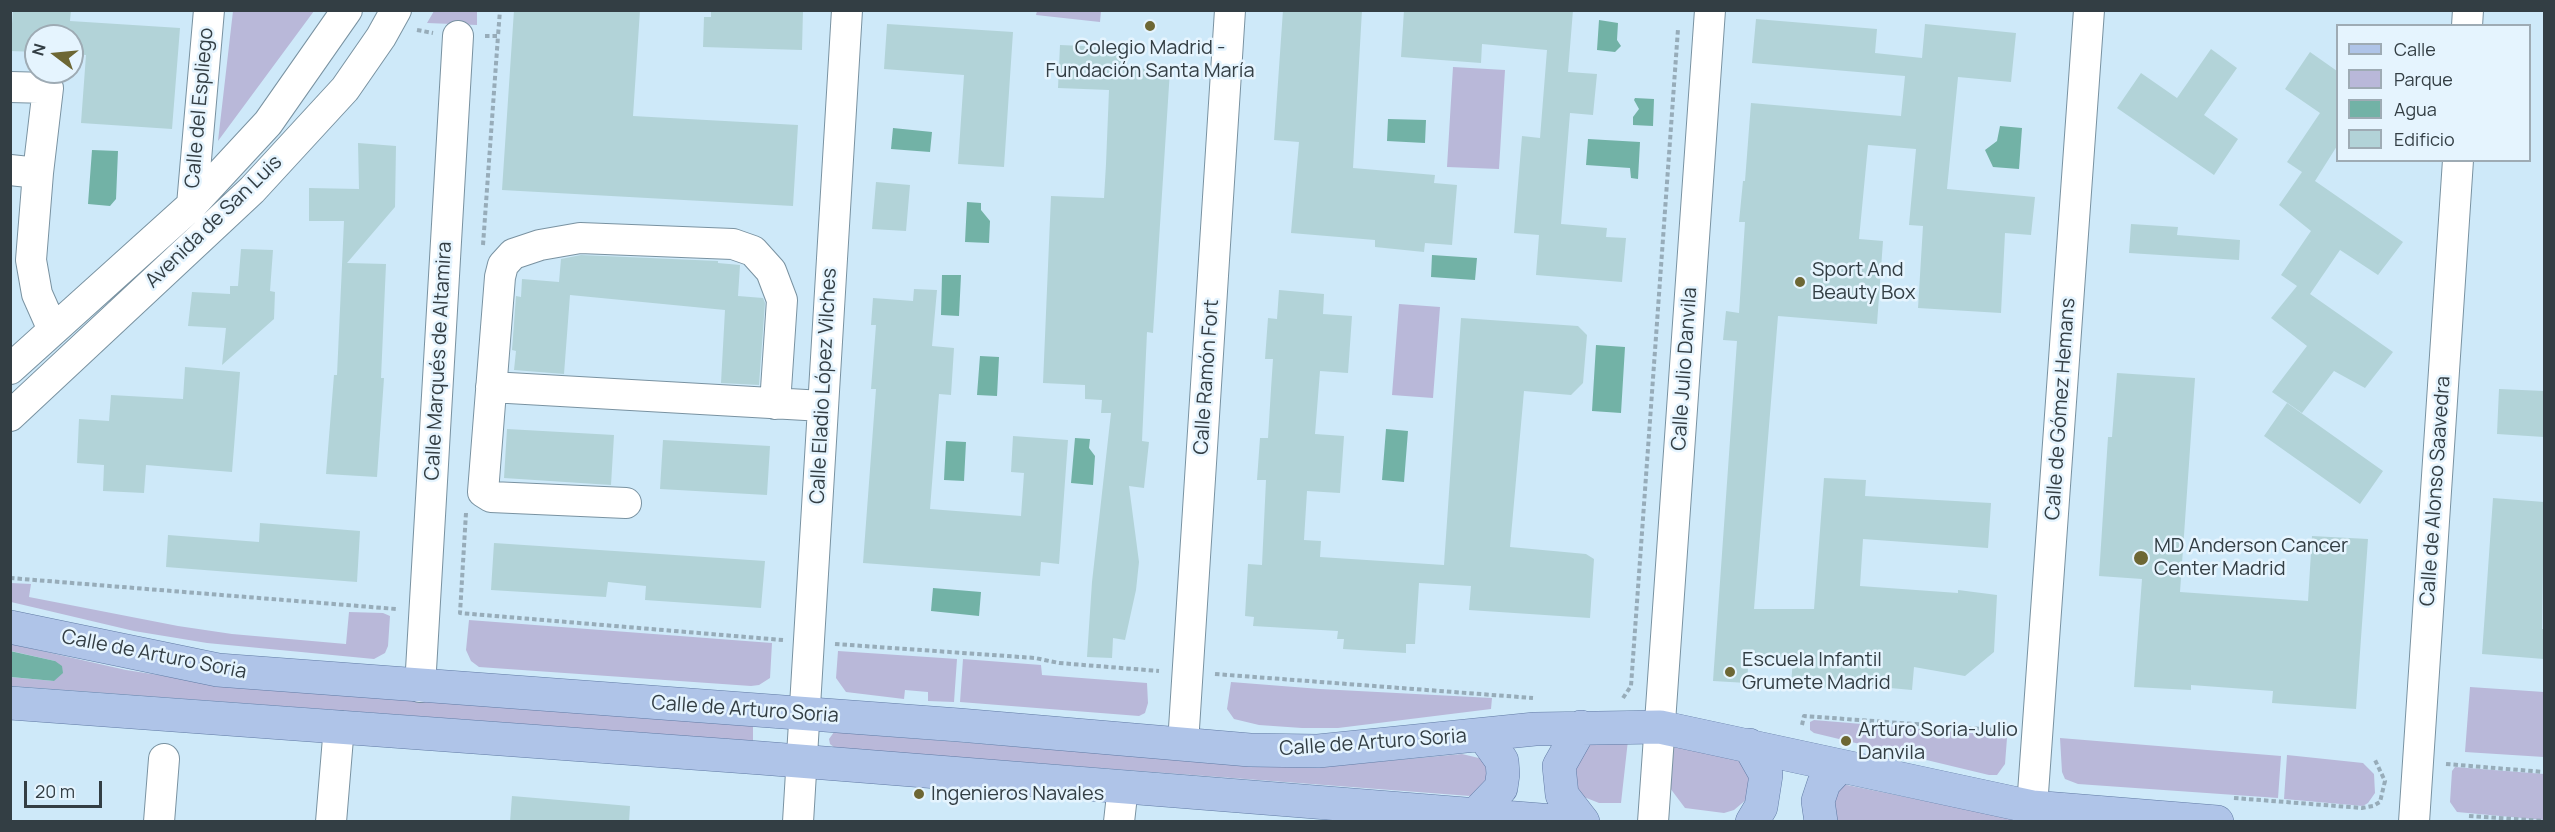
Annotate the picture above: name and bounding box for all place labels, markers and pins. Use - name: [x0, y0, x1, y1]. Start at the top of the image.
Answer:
- marker: Colegio Madrid - Fundación Santa María: [1143, 19, 1157, 33]
- place label: Colegio Madrid - Fundación Santa María: [1045, 36, 1255, 83]
- place label: Sport And Beauty Box: [1812, 258, 1915, 305]
- marker: Sport And Beauty Box: [1793, 275, 1807, 289]
- place label: MD Anderson Cancer Center Madrid: [2154, 534, 2348, 581]
- marker: MD Anderson Cancer Center Madrid: [2132, 549, 2150, 567]
- place label: Escuela Infantil Grumete Madrid: [1742, 648, 1891, 695]
- marker: Escuela Infantil Grumete Madrid: [1723, 665, 1737, 679]
- place label: Arturo Soria-Julio Danvila: [1858, 718, 2018, 765]
- marker: Arturo Soria-Julio Danvila: [1839, 734, 1853, 748]
- place label: Ingenieros Navales: [931, 782, 1104, 806]
- marker: Ingenieros Navales: [912, 787, 926, 801]

